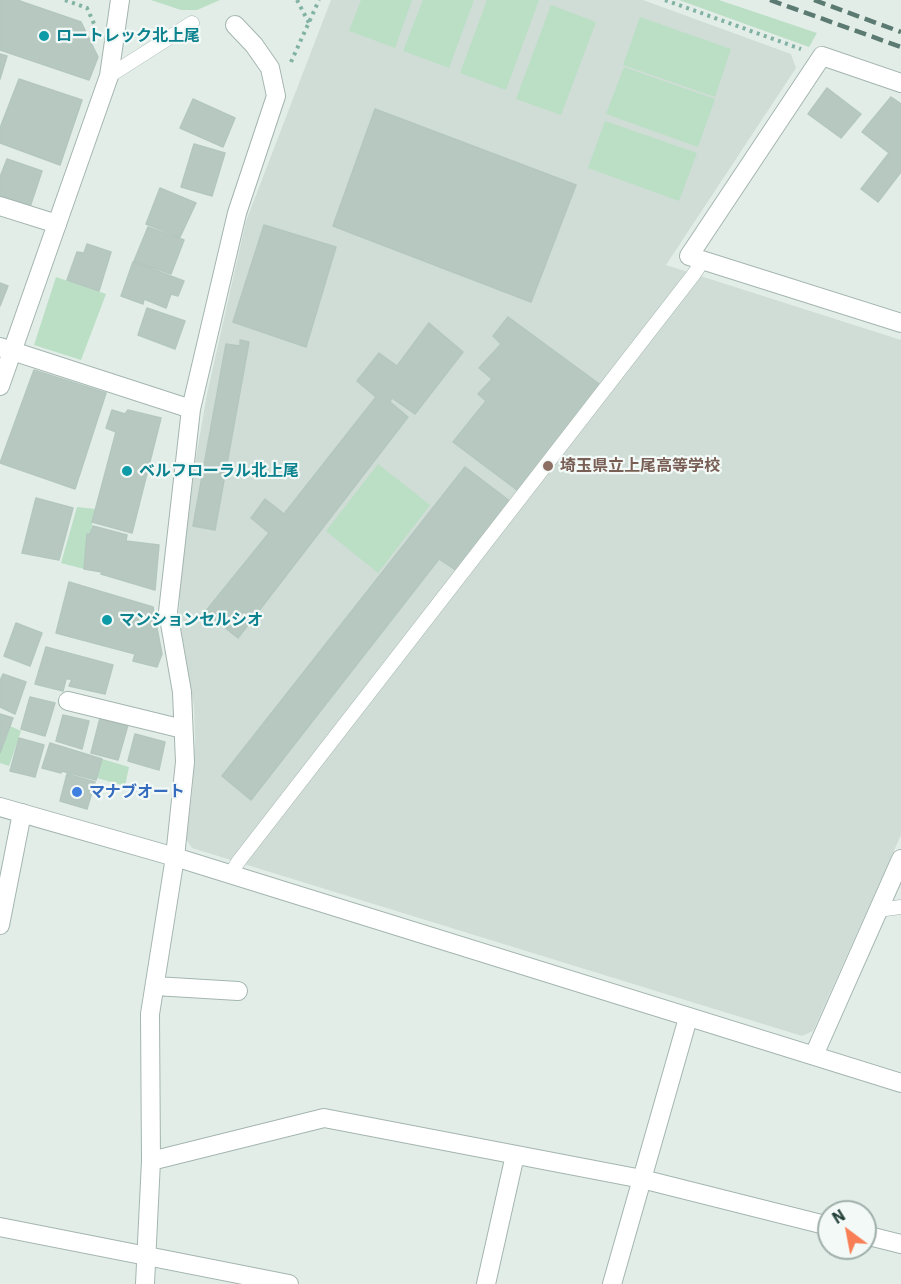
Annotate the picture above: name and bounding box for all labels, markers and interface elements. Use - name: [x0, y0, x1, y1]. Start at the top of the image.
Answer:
- place label: ロートレック北上尾: [56, 26, 200, 46]
- marker: ロートレック北上尾: [37, 29, 51, 43]
- place label: 埼玉県立上尾高等学校: [560, 456, 720, 476]
- marker: 埼玉県立上尾高等学校: [541, 459, 555, 473]
- place label: ベルフローラル北上尾: [139, 461, 299, 481]
- marker: ベルフローラル北上尾: [120, 464, 134, 478]
- place label: マンションセルシオ: [119, 610, 263, 630]
- marker: マンションセルシオ: [100, 613, 114, 627]
- place label: マナブオート: [89, 782, 185, 802]
- marker: マナブオート: [70, 785, 84, 799]
- north arrow: [817, 1200, 877, 1260]
- text: N: [828, 1205, 849, 1228]

